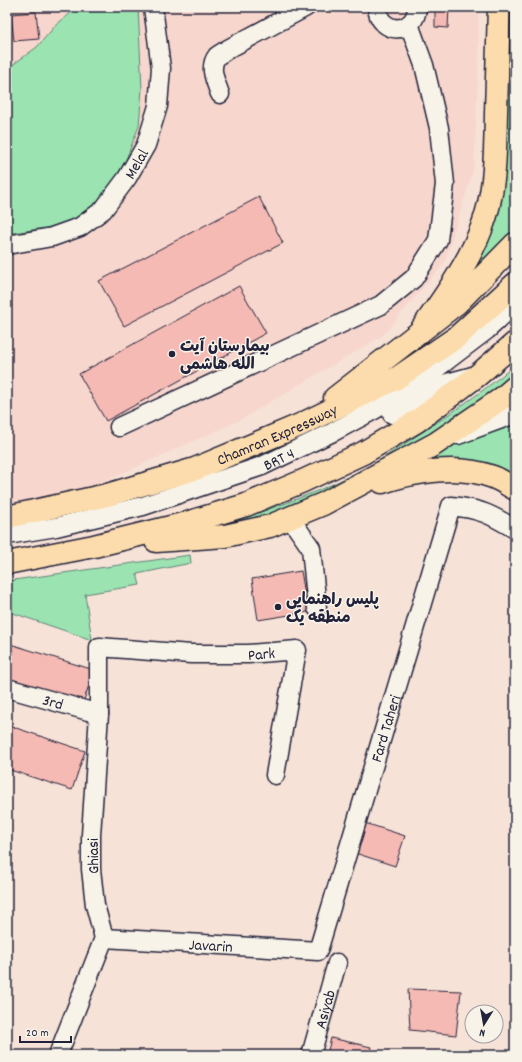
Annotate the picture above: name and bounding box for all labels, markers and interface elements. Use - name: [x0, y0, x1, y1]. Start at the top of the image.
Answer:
- street label: Melal: [120, 145, 156, 184]
- place label: بیمارستان آیت الله هاشمی: [180, 336, 270, 377]
- marker: بیمارستان آیت الله هاشمی: [167, 349, 177, 359]
- street label: Chamran Expressway: [214, 399, 342, 473]
- street label: BRT 4: [260, 443, 299, 478]
- place label: پلیس راهنمایی منطقه یک: [286, 589, 379, 630]
- marker: پلیس راهنمایی منطقه یک: [273, 602, 283, 612]
- street label: Park: [247, 643, 276, 668]
- street label: 3rd: [39, 690, 66, 717]
- street label: Fard Taheri: [366, 692, 408, 765]
- street label: Ghiasi: [83, 838, 106, 874]
- street label: Javarin: [188, 934, 233, 960]
- street label: Asiyab: [310, 987, 343, 1032]
- north arrow: [464, 1004, 504, 1044]
- scale bar: [20, 1018, 71, 1044]
- text: N: [478, 1023, 487, 1040]
- text: 20 m: [26, 1025, 49, 1042]

